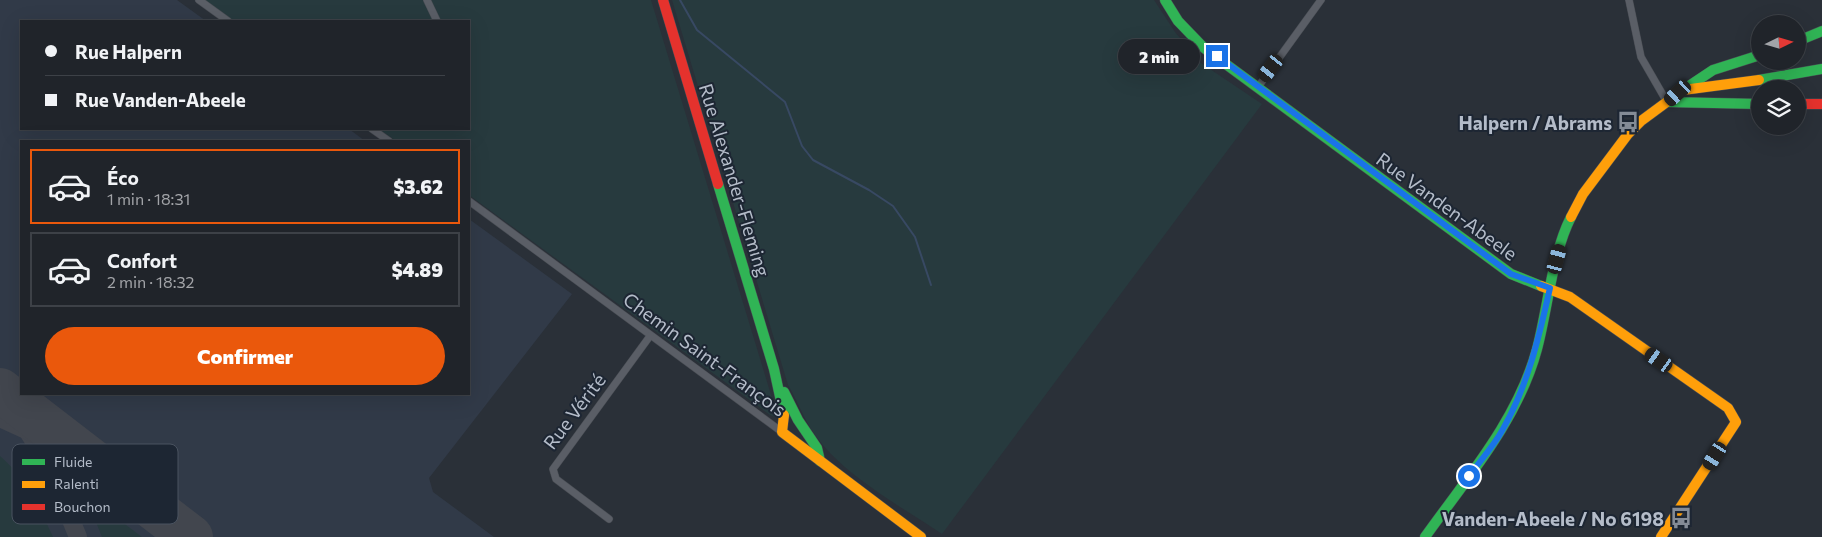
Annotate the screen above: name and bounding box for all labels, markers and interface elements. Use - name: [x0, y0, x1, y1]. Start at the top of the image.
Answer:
- north arrow: [1751, 15, 1806, 70]
- map controls: [1751, 15, 1806, 135]
- callout: 2 min: [1117, 38, 1200, 74]
- text: Rue Halpern: [75, 40, 182, 63]
- route end: [1206, 45, 1228, 67]
- text: 2 min: [1139, 47, 1179, 66]
- car: [1255, 52, 1286, 84]
- car: [1661, 77, 1694, 109]
- button: layers: [1751, 80, 1806, 135]
- street label: Rue Alexander-Fleming: [695, 81, 775, 279]
- text: Rue Vanden-Abeele: [75, 88, 246, 111]
- bus stop icon: Halpern / Abrams: [1615, 109, 1641, 135]
- place label: Halpern / Abrams: [1459, 111, 1612, 134]
- street label: Rue Vanden-Abeele: [1372, 147, 1522, 265]
- icon: car: [47, 164, 92, 209]
- text: Éco: [107, 166, 139, 189]
- text: $3.62: [393, 175, 443, 198]
- text: 1 min · 18:31: [107, 189, 190, 208]
- car: [1545, 243, 1568, 275]
- icon: car: [47, 247, 92, 292]
- text: Confort: [107, 249, 177, 272]
- text: $4.89: [391, 258, 443, 281]
- text: 2 min · 18:32: [107, 272, 194, 291]
- street label: Chemin Saint-François: [619, 287, 791, 421]
- button: Confirmer: [45, 327, 445, 385]
- car: [1642, 345, 1675, 375]
- street label: Rue Vérité: [538, 369, 610, 453]
- car: [1700, 439, 1729, 473]
- legend: [12, 444, 178, 524]
- text: Fluide: [54, 453, 92, 470]
- route start: [1458, 465, 1480, 487]
- text: Ralenti: [54, 475, 99, 492]
- text: Bouchon: [54, 498, 111, 515]
- bus stop icon: Vanden-Abeele / No 6198: [1668, 505, 1694, 531]
- place label: Vanden-Abeele / No 6198: [1442, 507, 1664, 530]

